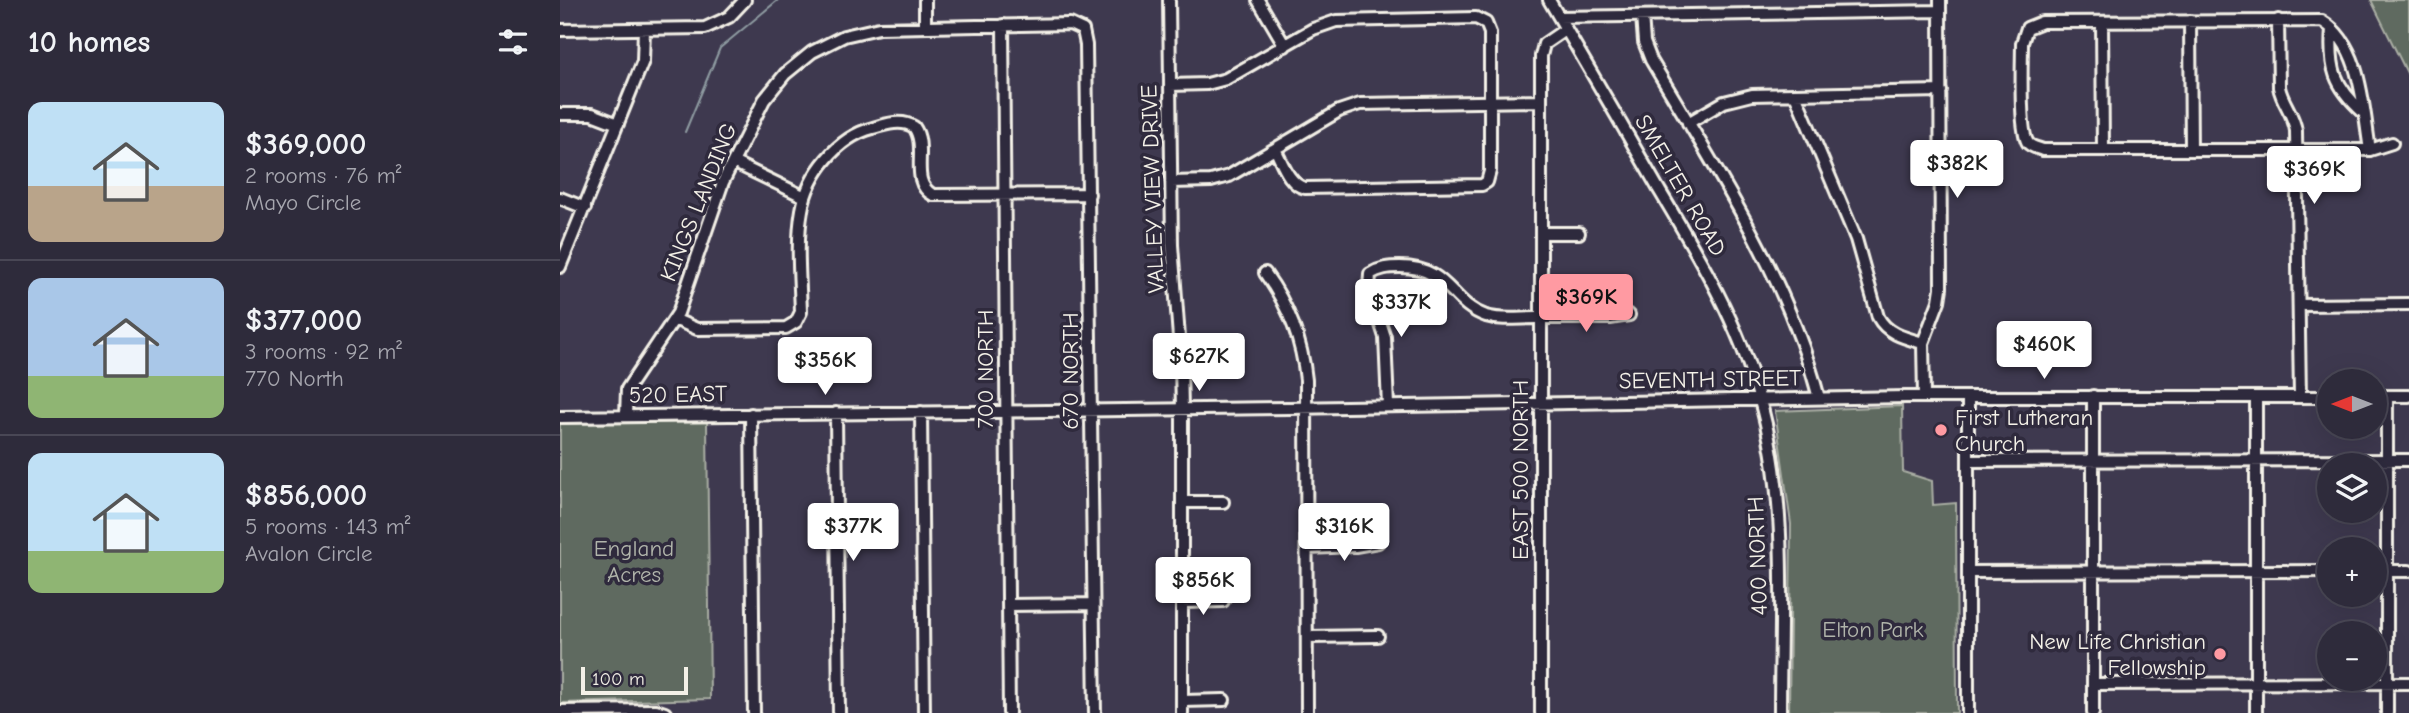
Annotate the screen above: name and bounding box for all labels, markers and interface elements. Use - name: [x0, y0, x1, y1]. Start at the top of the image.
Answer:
- icon: filters: [494, 23, 532, 61]
- text: 10 homes: [28, 25, 150, 60]
- street label: VALLEY VIEW DRIVE: [1135, 84, 1170, 294]
- street label: SMELTER ROAD: [1629, 110, 1732, 261]
- street label: KINGS LANDING: [654, 119, 743, 285]
- text: $369,000: [245, 127, 366, 162]
- icon: home: [84, 130, 168, 214]
- pin: $382K: [1908, 140, 2006, 200]
- pin: $369K: [2265, 146, 2363, 206]
- text: $382K: [1926, 149, 1988, 176]
- text: $369K: [2283, 155, 2345, 182]
- text: 2 rooms · 76 m²: [245, 162, 401, 189]
- text: Mayo Circle: [245, 189, 361, 216]
- pin: $369K: [1537, 274, 1635, 334]
- pin: $337K: [1352, 280, 1450, 339]
- text: $369K: [1555, 283, 1617, 310]
- text: $337K: [1371, 288, 1431, 315]
- text: $377,000: [245, 303, 362, 338]
- icon: home: [84, 306, 168, 390]
- street label: 700 NORTH: [972, 310, 999, 428]
- street label: 670 NORTH: [1057, 312, 1084, 430]
- pin: $460K: [1995, 322, 2093, 381]
- text: $460K: [2013, 330, 2075, 357]
- pin: $627K: [1150, 334, 1248, 393]
- text: 3 rooms · 92 m²: [245, 338, 402, 365]
- pin: $356K: [776, 338, 874, 397]
- text: $627K: [1169, 342, 1229, 369]
- text: $356K: [794, 346, 856, 373]
- street label: SEVENTH STREET: [1619, 364, 1801, 395]
- text: 770 North: [245, 365, 344, 392]
- north arrow: [2317, 369, 2387, 439]
- map controls: [2317, 369, 2387, 691]
- street label: 520 EAST: [629, 380, 727, 409]
- street label: EAST 500 NORTH: [1507, 380, 1534, 560]
- place label: First Lutheran Church: [1955, 404, 2093, 457]
- marker: First Lutheran Church: [1933, 422, 1949, 438]
- button: layers: [2317, 453, 2387, 523]
- text: $856,000: [245, 478, 367, 513]
- icon: home: [84, 481, 168, 565]
- street label: 400 NORTH: [1742, 496, 1773, 616]
- pin: $377K: [804, 504, 902, 563]
- pin: $316K: [1295, 504, 1393, 563]
- text: $377K: [824, 512, 882, 539]
- text: $316K: [1314, 512, 1374, 539]
- text: 5 rooms · 143 m²: [245, 513, 411, 540]
- park label: England Acres: [594, 535, 674, 588]
- button: +: [2317, 537, 2387, 607]
- text: Avalon Circle: [245, 540, 372, 567]
- pin: $856K: [1154, 558, 1252, 617]
- text: $856K: [1172, 566, 1234, 593]
- park label: Elton Park: [1822, 616, 1924, 643]
- button: −: [2317, 621, 2387, 691]
- place label: New Life Christian Fellowship: [2029, 628, 2206, 681]
- marker: New Life Christian Fellowship: [2212, 646, 2228, 662]
- scale bar: [581, 664, 688, 696]
- text: 100 m: [592, 668, 645, 690]

